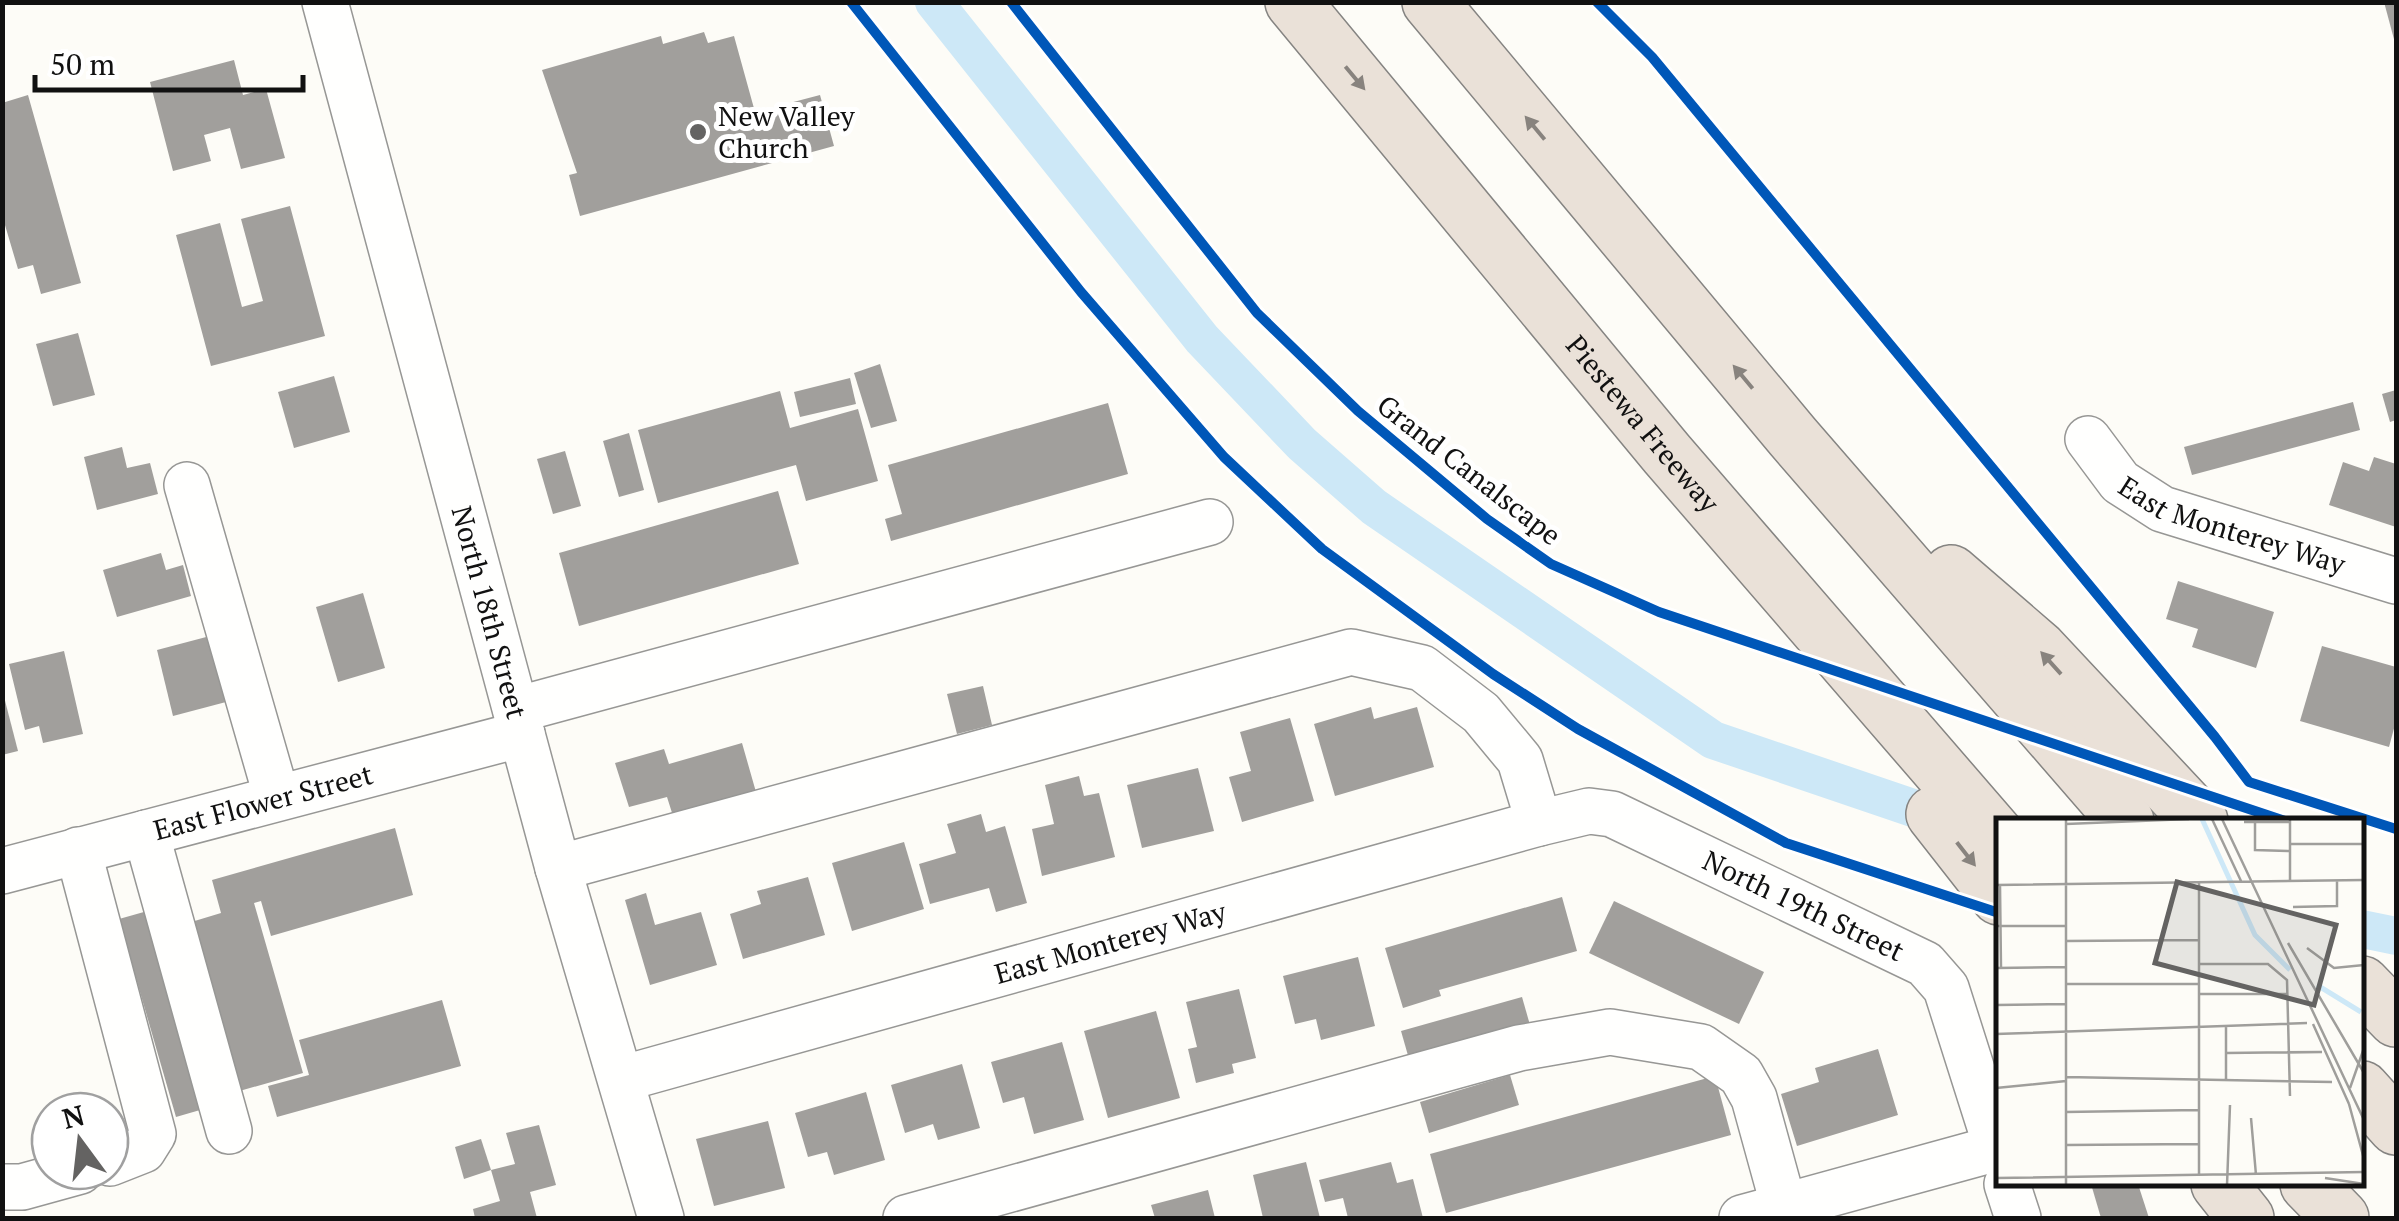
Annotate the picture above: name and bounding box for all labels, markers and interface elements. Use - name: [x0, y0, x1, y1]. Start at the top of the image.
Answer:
- scale bar: [35, 30, 302, 92]
- text: 50 m: [50, 44, 115, 84]
- one-way arrow: [1344, 65, 1366, 90]
- place label: New Valley Church: [718, 97, 855, 166]
- one-way arrow: [1524, 116, 1546, 141]
- marker: New Valley Church: [687, 121, 709, 143]
- street label: Piestewa Freeway: [1558, 327, 1729, 520]
- one-way arrow: [1733, 365, 1754, 390]
- street label: Grand Canalscape: [1370, 386, 1569, 553]
- street label: East Monterey Way: [2112, 467, 2351, 583]
- street label: North 18th Street: [443, 502, 536, 723]
- one-way arrow: [2041, 651, 2063, 676]
- street label: East Flower Street: [149, 755, 377, 848]
- inset map: [1996, 818, 2364, 1186]
- street label: North 19th Street: [1697, 841, 1911, 970]
- one-way arrow: [1955, 841, 1976, 867]
- street label: East Monterey Way: [990, 892, 1231, 992]
- north arrow: [30, 1091, 130, 1191]
- text: N: [58, 1096, 88, 1137]

